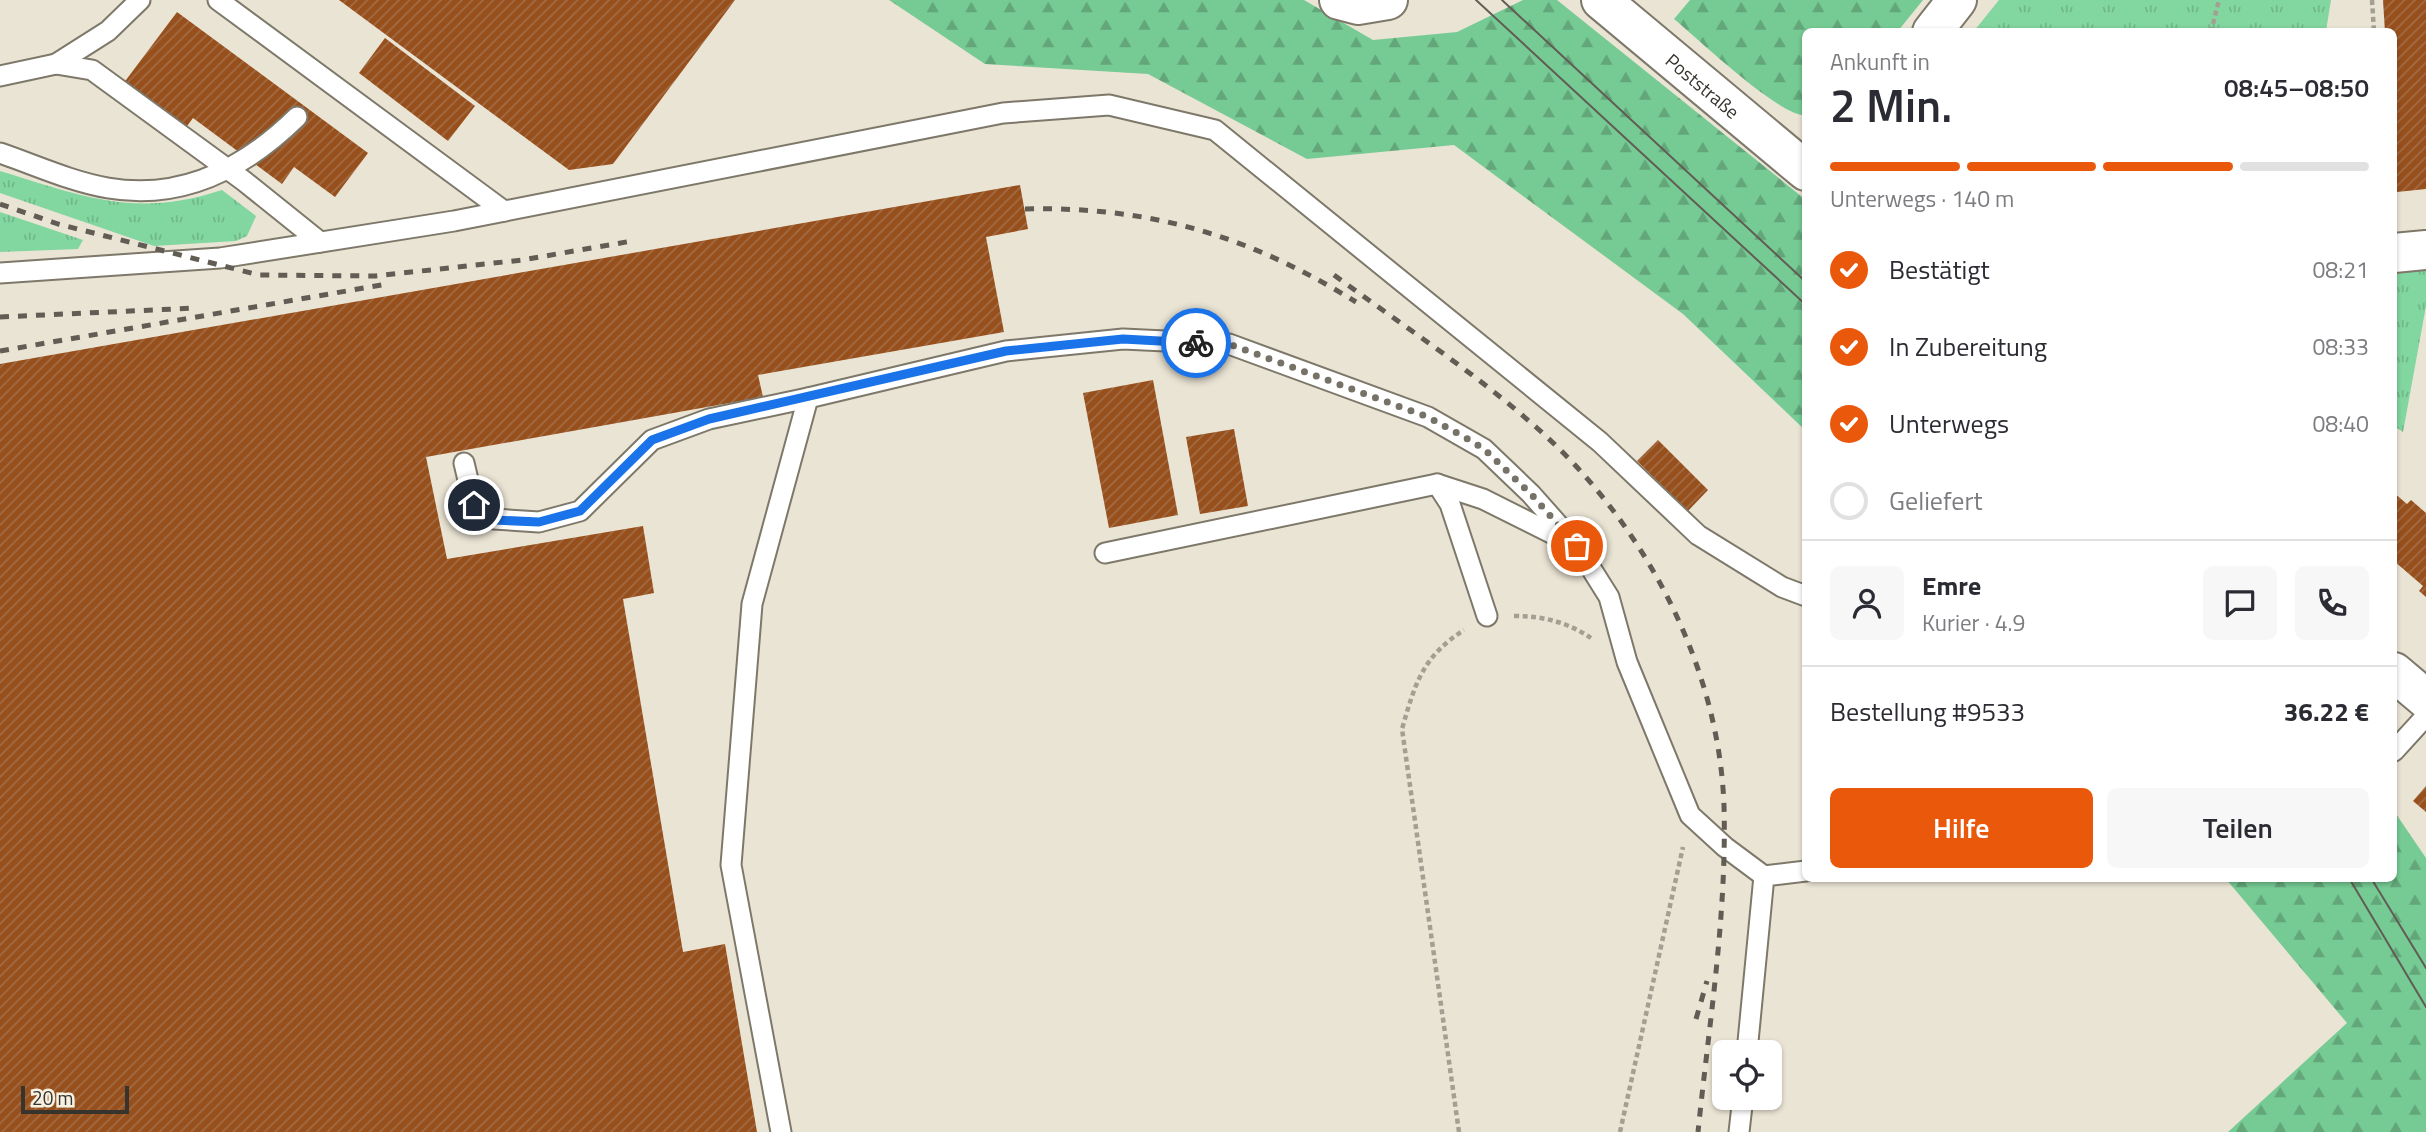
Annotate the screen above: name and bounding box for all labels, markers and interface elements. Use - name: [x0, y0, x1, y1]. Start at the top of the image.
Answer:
- text: Ankunft in: [1830, 44, 1930, 79]
- street label: Poststraße: [1660, 46, 1747, 125]
- text: 08:45–08:50: [2224, 68, 2369, 107]
- text: 2 Min.: [1830, 70, 1952, 140]
- text: Unterwegs · 140 m: [1830, 181, 2014, 216]
- text: Bestätigt: [1889, 250, 1990, 289]
- icon: check: [1830, 251, 1868, 289]
- text: 08:21: [2312, 252, 2369, 287]
- courier: [1161, 308, 1231, 378]
- icon: bike: [1177, 324, 1215, 362]
- text: In Zubereitung: [1889, 327, 2047, 366]
- icon: check: [1830, 328, 1868, 366]
- text: 08:33: [2312, 329, 2369, 364]
- text: Unterwegs: [1889, 404, 2009, 443]
- icon: check: [1830, 405, 1868, 443]
- text: 08:40: [2312, 406, 2369, 441]
- pin: [444, 475, 504, 535]
- text: Geliefert: [1889, 481, 1983, 520]
- icon: home: [455, 486, 493, 524]
- pin: [1547, 516, 1607, 576]
- icon: bag: [1558, 527, 1596, 565]
- button: person: [1830, 566, 1904, 640]
- text: Emre: [1922, 566, 1981, 605]
- button: chat: [2203, 566, 2277, 640]
- button: phone: [2295, 566, 2369, 640]
- text: Kurier · 4.9: [1922, 605, 2025, 640]
- text: Bestellung #9533: [1830, 692, 2025, 731]
- text: 36.22 €: [2284, 692, 2369, 731]
- button: Hilfe: [1830, 788, 2093, 868]
- button: Teilen: [2107, 788, 2369, 868]
- map controls: [1712, 1040, 1782, 1110]
- button: locate: [1712, 1040, 1782, 1110]
- scale bar: [21, 1083, 130, 1115]
- text: 20 m: [32, 1083, 73, 1112]

